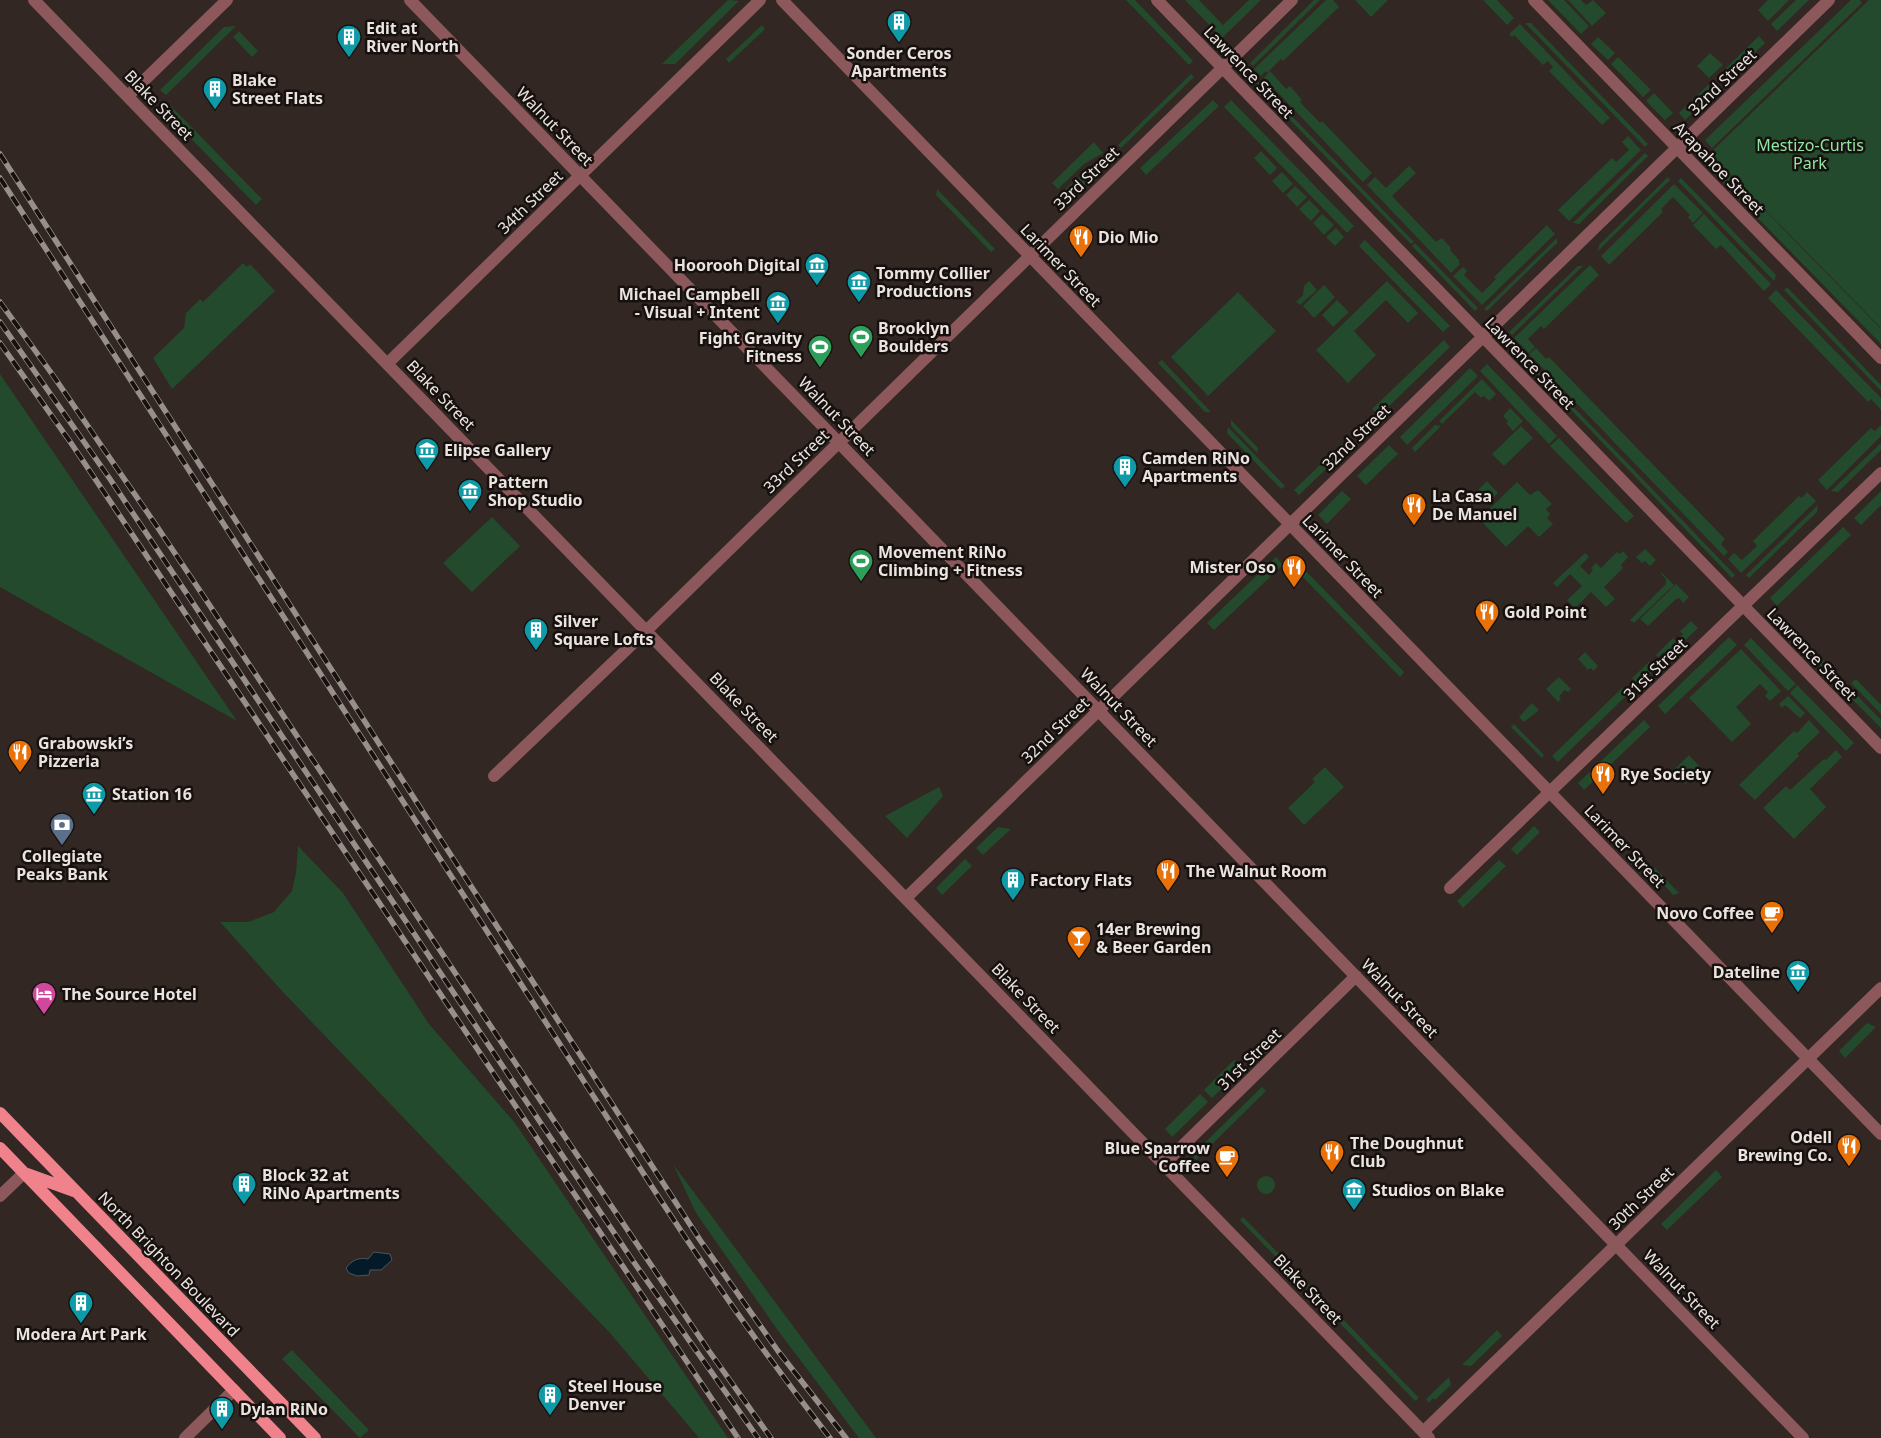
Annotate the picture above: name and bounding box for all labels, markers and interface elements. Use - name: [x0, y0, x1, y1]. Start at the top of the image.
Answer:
- building icon: Sonder Ceros Apartments: [886, 9, 912, 43]
- place label: Edit at River North: [366, 17, 459, 57]
- street label: Lawrence Street: [1199, 21, 1299, 123]
- building icon: Edit at River North: [336, 24, 362, 58]
- place label: Sonder Ceros Apartments: [847, 42, 951, 82]
- street label: 32nd Street: [1683, 44, 1761, 120]
- street label: Blake Street: [120, 65, 198, 145]
- place label: Blake Street Flats: [232, 69, 323, 109]
- building icon: Blake Street Flats: [202, 76, 228, 110]
- street label: Walnut Street: [512, 82, 599, 171]
- street label: Arapahoe Street: [1669, 117, 1769, 220]
- park label: Mestizo-Curtis Park: [1756, 134, 1864, 174]
- street label: 33rd Street: [1048, 141, 1124, 215]
- street label: 34th Street: [493, 165, 568, 239]
- street label: Larimer Street: [1016, 219, 1106, 311]
- restaurant icon: Dio Mio: [1068, 224, 1094, 258]
- place label: Dio Mio: [1098, 226, 1159, 248]
- museum icon: Hoorooh Digital: [804, 252, 830, 286]
- place label: Hoorooh Digital: [674, 254, 800, 276]
- place label: Tommy Collier Productions: [876, 262, 990, 302]
- museum icon: Tommy Collier Productions: [846, 269, 872, 303]
- place label: Michael Campbell - Visual + Intent: [619, 283, 760, 323]
- museum icon: Michael Campbell - Visual + Intent: [765, 290, 791, 324]
- street label: Lawrence Street: [1480, 312, 1580, 414]
- place label: Brooklyn Boulders: [878, 317, 950, 357]
- sports icon: Brooklyn Boulders: [848, 324, 874, 358]
- place label: Fight Gravity Fitness: [699, 327, 803, 367]
- sports icon: Fight Gravity Fitness: [807, 334, 833, 368]
- street label: Blake Street: [402, 355, 480, 435]
- street label: Walnut Street: [794, 372, 881, 461]
- street label: 32nd Street: [1317, 399, 1395, 475]
- street label: 33rd Street: [758, 424, 834, 498]
- museum icon: Elipse Gallery: [414, 437, 440, 471]
- place label: Elipse Gallery: [444, 439, 552, 461]
- place label: Camden RiNo Apartments: [1142, 447, 1250, 487]
- building icon: Camden RiNo Apartments: [1112, 454, 1138, 488]
- place label: Pattern Shop Studio: [488, 471, 583, 511]
- museum icon: Pattern Shop Studio: [457, 478, 483, 512]
- place label: La Casa De Manuel: [1432, 485, 1517, 525]
- restaurant icon: La Casa De Manuel: [1401, 492, 1427, 526]
- street label: Larimer Street: [1298, 510, 1388, 602]
- place label: Movement RiNo Climbing + Fitness: [878, 541, 1023, 581]
- sports icon: Movement RiNo Climbing + Fitness: [848, 548, 874, 582]
- restaurant icon: Mister Oso: [1281, 554, 1307, 588]
- place label: Mister Oso: [1190, 556, 1276, 578]
- restaurant icon: Gold Point: [1474, 599, 1500, 633]
- place label: Gold Point: [1504, 601, 1587, 623]
- street label: Lawrence Street: [1762, 603, 1862, 705]
- place label: Silver Square Lofts: [554, 610, 654, 650]
- building icon: Silver Square Lofts: [523, 617, 549, 651]
- street label: 31st Street: [1618, 633, 1692, 705]
- street label: Walnut Street: [1076, 663, 1163, 752]
- street label: Blake Street: [705, 667, 783, 747]
- street label: 32nd Street: [1016, 692, 1094, 768]
- place label: Grabowski’s Pizzeria: [38, 732, 133, 772]
- restaurant icon: Grabowski’s Pizzeria: [7, 739, 33, 773]
- restaurant icon: Rye Society: [1590, 761, 1616, 795]
- place label: Rye Society: [1620, 763, 1712, 785]
- museum icon: Station 16: [81, 781, 107, 815]
- place label: Station 16: [112, 783, 192, 805]
- street label: Larimer Street: [1580, 800, 1670, 892]
- bank icon: Collegiate Peaks Bank: [49, 812, 75, 846]
- place label: Collegiate Peaks Bank: [16, 845, 108, 885]
- restaurant icon: The Walnut Room: [1155, 858, 1181, 892]
- place label: The Walnut Room: [1186, 860, 1327, 882]
- building icon: Factory Flats: [1000, 867, 1026, 901]
- place label: Factory Flats: [1030, 869, 1132, 891]
- cafe icon: Novo Coffee: [1759, 900, 1785, 934]
- place label: Novo Coffee: [1656, 902, 1754, 924]
- place label: 14er Brewing & Beer Garden: [1096, 918, 1211, 958]
- bar icon: 14er Brewing & Beer Garden: [1066, 925, 1092, 959]
- street label: Walnut Street: [1357, 954, 1444, 1043]
- street label: Blake Street: [987, 958, 1065, 1038]
- museum icon: Dateline: [1785, 959, 1811, 993]
- place label: Dateline: [1713, 961, 1780, 983]
- hotel icon: The Source Hotel: [31, 981, 57, 1015]
- place label: The Source Hotel: [62, 983, 197, 1005]
- street label: 31st Street: [1212, 1023, 1286, 1095]
- place label: Odell Brewing Co.: [1737, 1126, 1832, 1166]
- place label: The Doughnut Club: [1350, 1132, 1464, 1172]
- restaurant icon: Odell Brewing Co.: [1836, 1133, 1862, 1167]
- place label: Blue Sparrow Coffee: [1105, 1137, 1210, 1177]
- restaurant icon: The Doughnut Club: [1319, 1139, 1345, 1173]
- cafe icon: Blue Sparrow Coffee: [1214, 1144, 1240, 1178]
- street label: 30th Street: [1604, 1161, 1679, 1235]
- place label: Block 32 at RiNo Apartments: [262, 1164, 400, 1204]
- building icon: Block 32 at RiNo Apartments: [231, 1171, 257, 1205]
- museum icon: Studios on Blake: [1341, 1177, 1367, 1211]
- place label: Studios on Blake: [1372, 1179, 1504, 1201]
- street label: North Brighton Boulevard: [93, 1186, 245, 1342]
- street label: Walnut Street: [1639, 1245, 1726, 1334]
- street label: Blake Street: [1269, 1249, 1347, 1329]
- building icon: Modera Art Park: [68, 1290, 94, 1324]
- place label: Modera Art Park: [15, 1323, 147, 1345]
- place label: Steel House Denver: [568, 1375, 662, 1415]
- building icon: Steel House Denver: [537, 1382, 563, 1416]
- building icon: Dylan RiNo: [209, 1396, 235, 1430]
- place label: Dylan RiNo: [240, 1398, 328, 1420]

